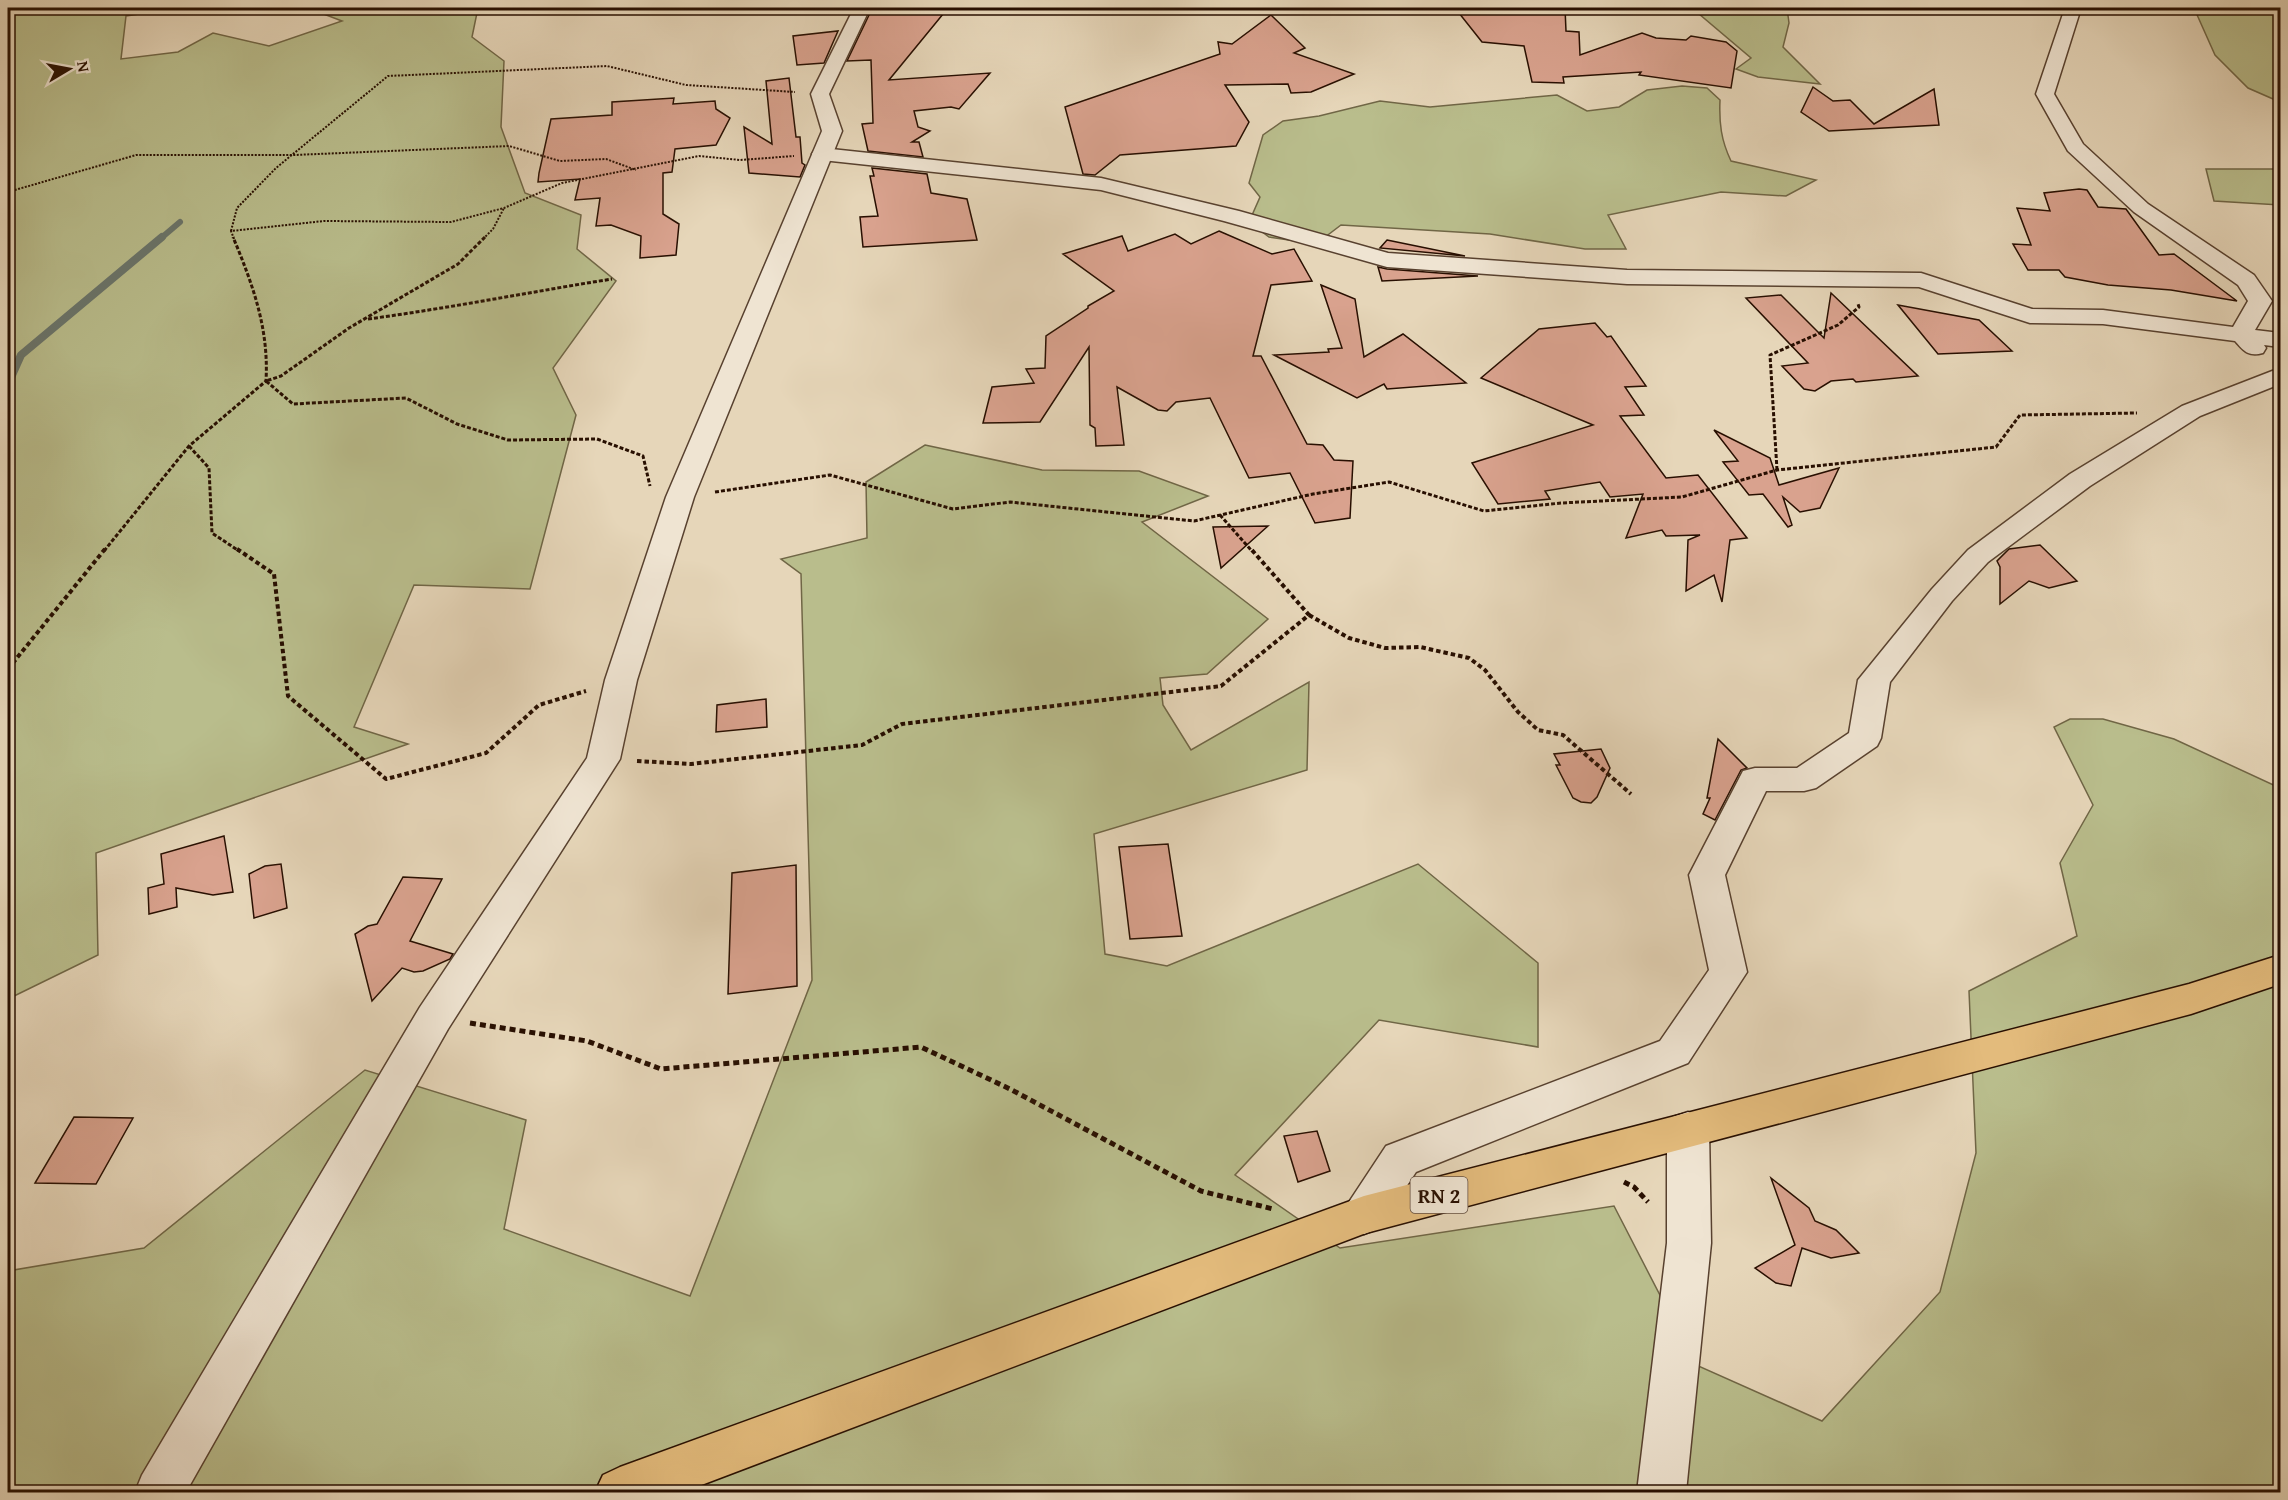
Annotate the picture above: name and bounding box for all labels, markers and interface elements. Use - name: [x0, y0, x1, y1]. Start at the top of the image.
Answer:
- north arrow: [39, 39, 99, 99]
- text: N: [71, 59, 97, 74]
- road number: RN 2: [1410, 1177, 1468, 1213]

